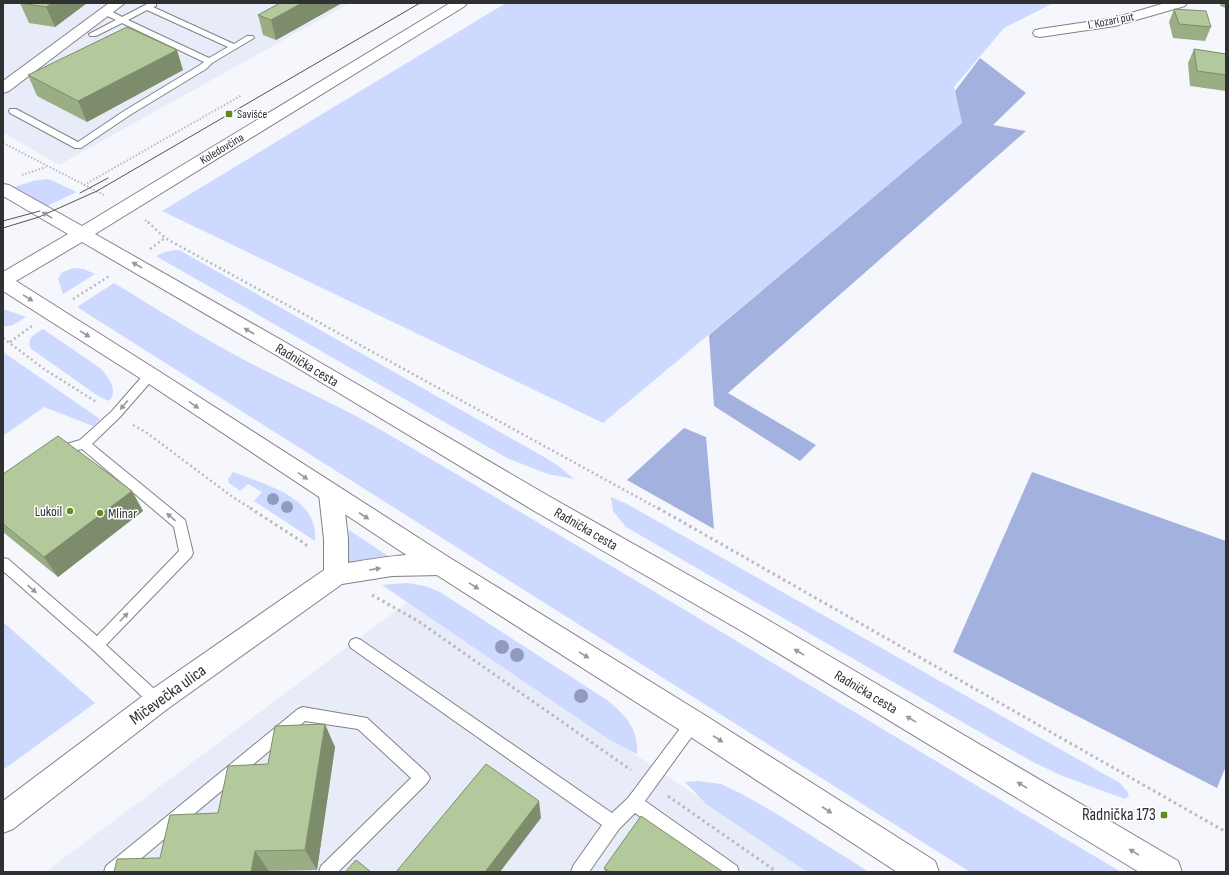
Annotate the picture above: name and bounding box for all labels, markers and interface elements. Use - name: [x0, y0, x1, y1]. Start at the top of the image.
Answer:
- street label: I. Kozari put: [1087, 9, 1136, 33]
- place label: Savišće: [237, 107, 268, 122]
- marker: Savišće: [224, 109, 234, 119]
- street label: Koledovčina: [197, 130, 247, 168]
- one-way arrow: [42, 211, 52, 219]
- one-way arrow: [131, 262, 143, 269]
- one-way arrow: [22, 294, 34, 301]
- one-way arrow: [243, 327, 255, 334]
- one-way arrow: [80, 330, 90, 338]
- street label: Radnička cesta: [272, 340, 342, 390]
- one-way arrow: [120, 399, 129, 410]
- one-way arrow: [189, 401, 200, 408]
- one-way arrow: [298, 472, 308, 480]
- place label: Lukoil: [35, 503, 62, 520]
- street label: Radnička cesta: [551, 504, 621, 554]
- place label: Mlinar: [108, 505, 137, 522]
- marker: Lukoil: [65, 506, 75, 516]
- marker: Mlinar: [95, 508, 105, 518]
- one-way arrow: [166, 512, 177, 521]
- one-way arrow: [358, 512, 370, 519]
- one-way arrow: [369, 566, 381, 572]
- one-way arrow: [469, 582, 479, 590]
- one-way arrow: [27, 584, 38, 593]
- one-way arrow: [119, 612, 129, 622]
- one-way arrow: [793, 648, 805, 655]
- one-way arrow: [579, 651, 589, 659]
- street label: Mičevečka ulica: [126, 661, 210, 729]
- street label: Radnička cesta: [831, 667, 901, 717]
- one-way arrow: [905, 715, 917, 722]
- one-way arrow: [713, 735, 723, 743]
- one-way arrow: [1016, 782, 1028, 789]
- place label: Radnička 173: [1082, 805, 1156, 825]
- one-way arrow: [821, 806, 833, 813]
- marker: Radnička 173: [1159, 810, 1169, 820]
- one-way arrow: [1129, 848, 1139, 856]

